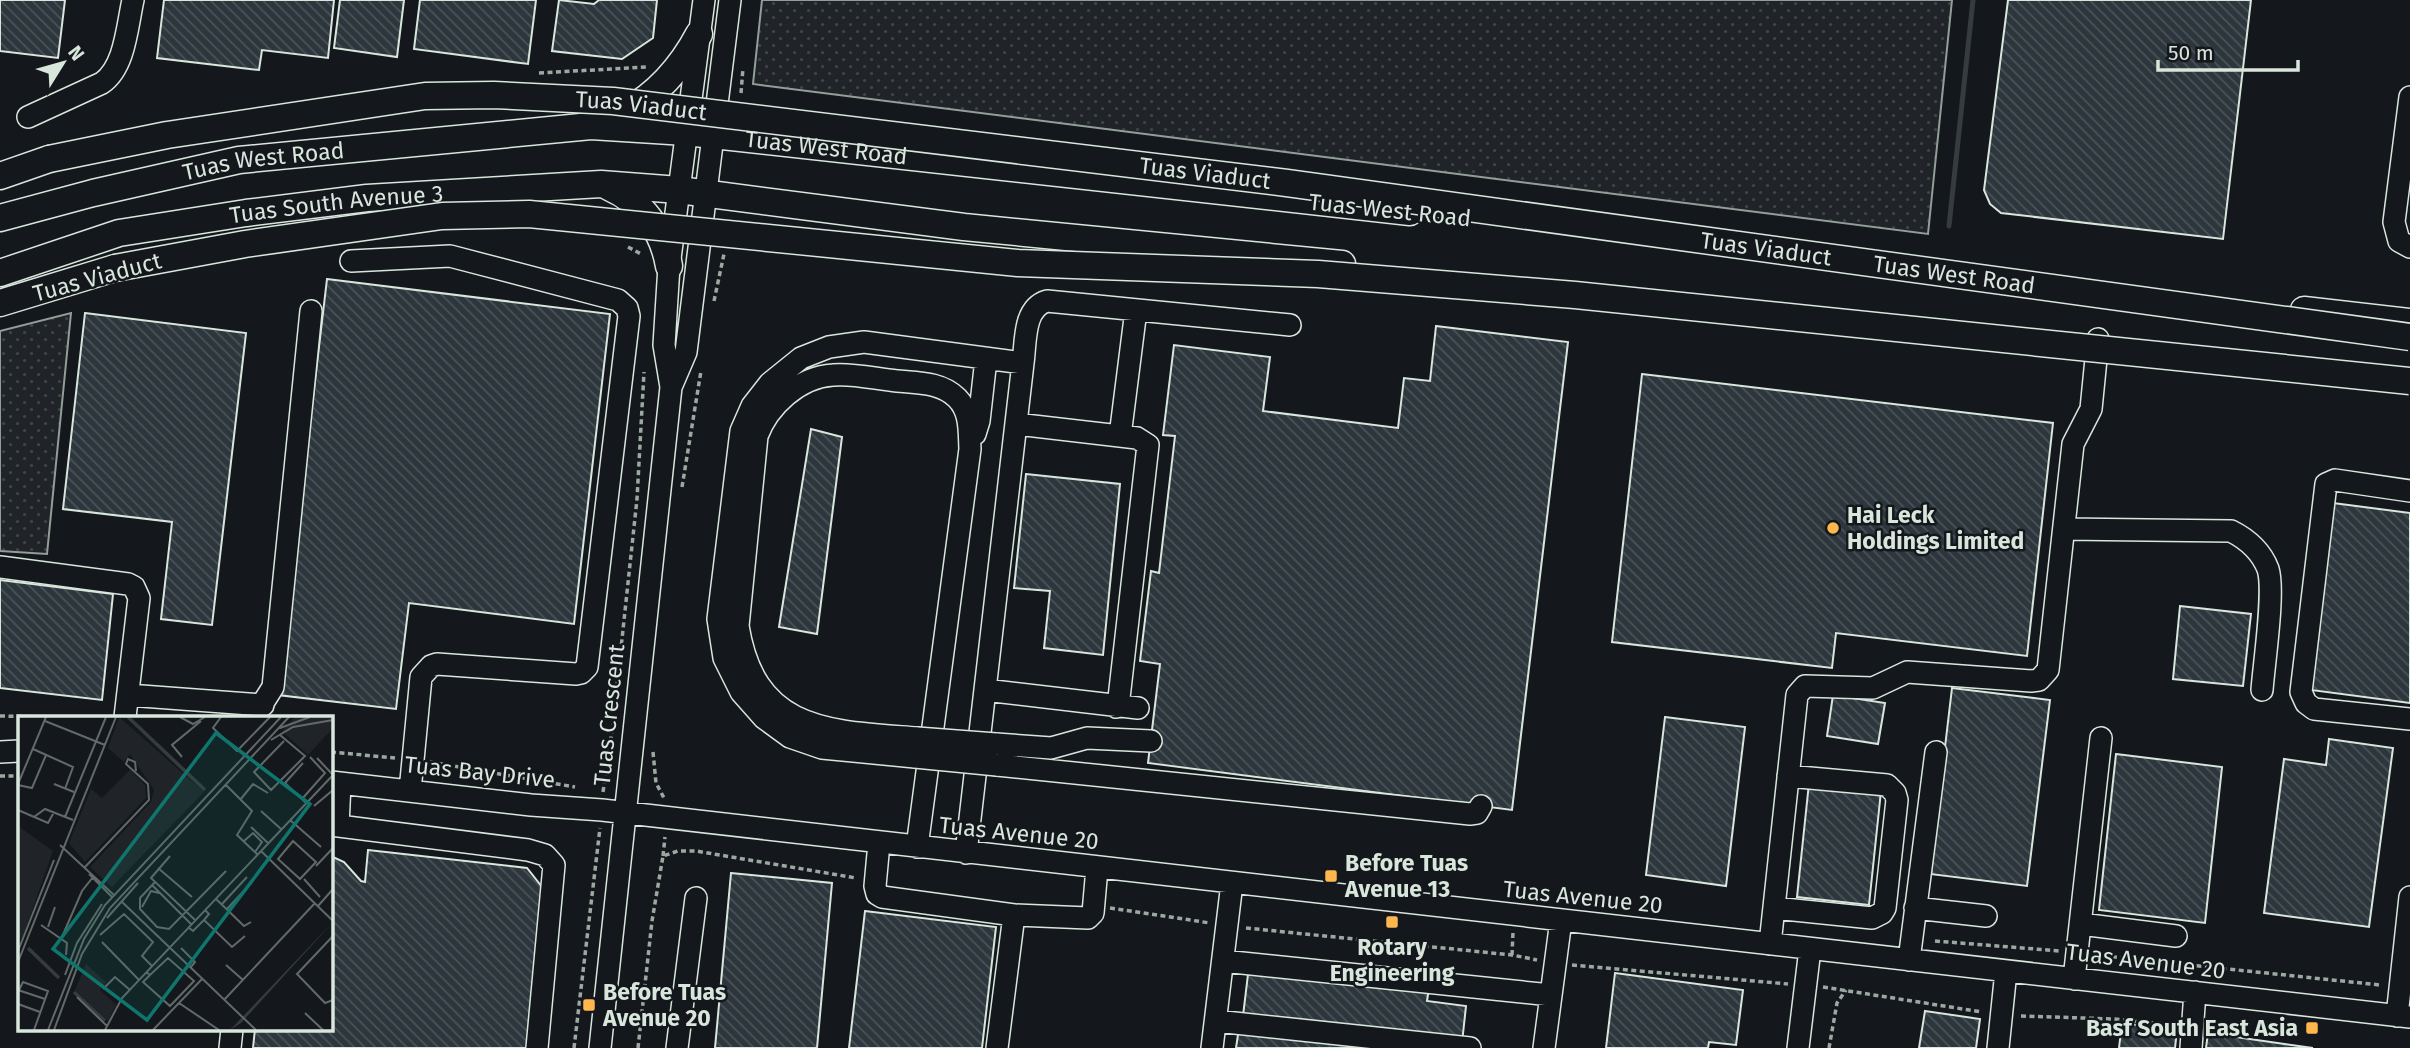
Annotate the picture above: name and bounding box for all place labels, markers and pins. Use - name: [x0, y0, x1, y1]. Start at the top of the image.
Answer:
- place label: Hai Leck Holdings Limited: [1847, 501, 2024, 555]
- marker: Hai Leck Holdings Limited: [1825, 520, 1841, 536]
- place label: Before Tuas Avenue 13: [1344, 849, 1468, 903]
- marker: Before Tuas Avenue 13: [1323, 868, 1339, 884]
- marker: Rotary Engineering: [1384, 914, 1400, 930]
- place label: Rotary Engineering: [1330, 933, 1455, 987]
- place label: Before Tuas Avenue 20: [602, 978, 726, 1032]
- marker: Before Tuas Avenue 20: [581, 997, 597, 1013]
- place label: Basf South East Asia: [2086, 1014, 2298, 1042]
- marker: Basf South East Asia: [2304, 1020, 2320, 1036]

